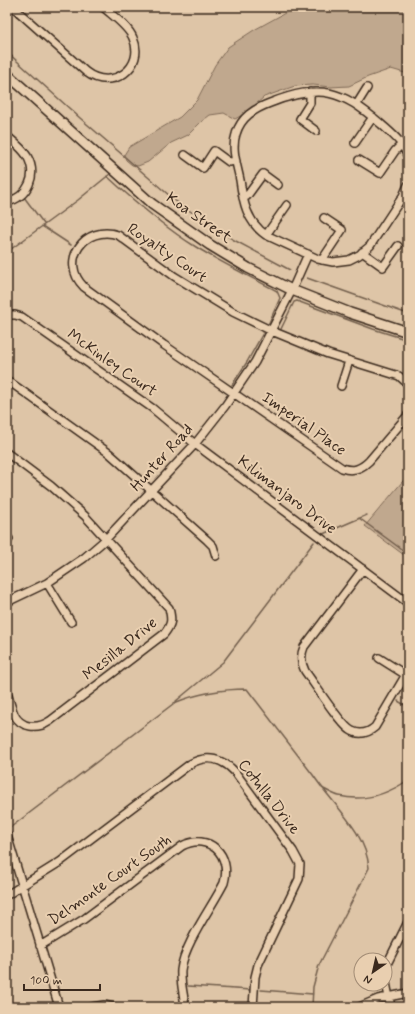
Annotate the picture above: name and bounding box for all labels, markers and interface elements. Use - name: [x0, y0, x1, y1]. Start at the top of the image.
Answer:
- street label: Koa Street: [162, 188, 237, 249]
- street label: Royalty Court: [123, 218, 211, 288]
- street label: McKinley Court: [63, 324, 161, 402]
- street label: Imperial Place: [258, 387, 350, 461]
- street label: Hunter Road: [126, 420, 198, 496]
- street label: Kilimanjaro Drive: [233, 451, 341, 539]
- street label: Mesilla Drive: [78, 613, 162, 685]
- street label: Cotulla Drive: [233, 755, 305, 839]
- street label: Delmonte Court South: [44, 830, 176, 930]
- north arrow: [353, 952, 393, 992]
- scale bar: [24, 966, 100, 992]
- text: N: [361, 972, 375, 987]
- text: 100 m: [30, 973, 62, 989]

